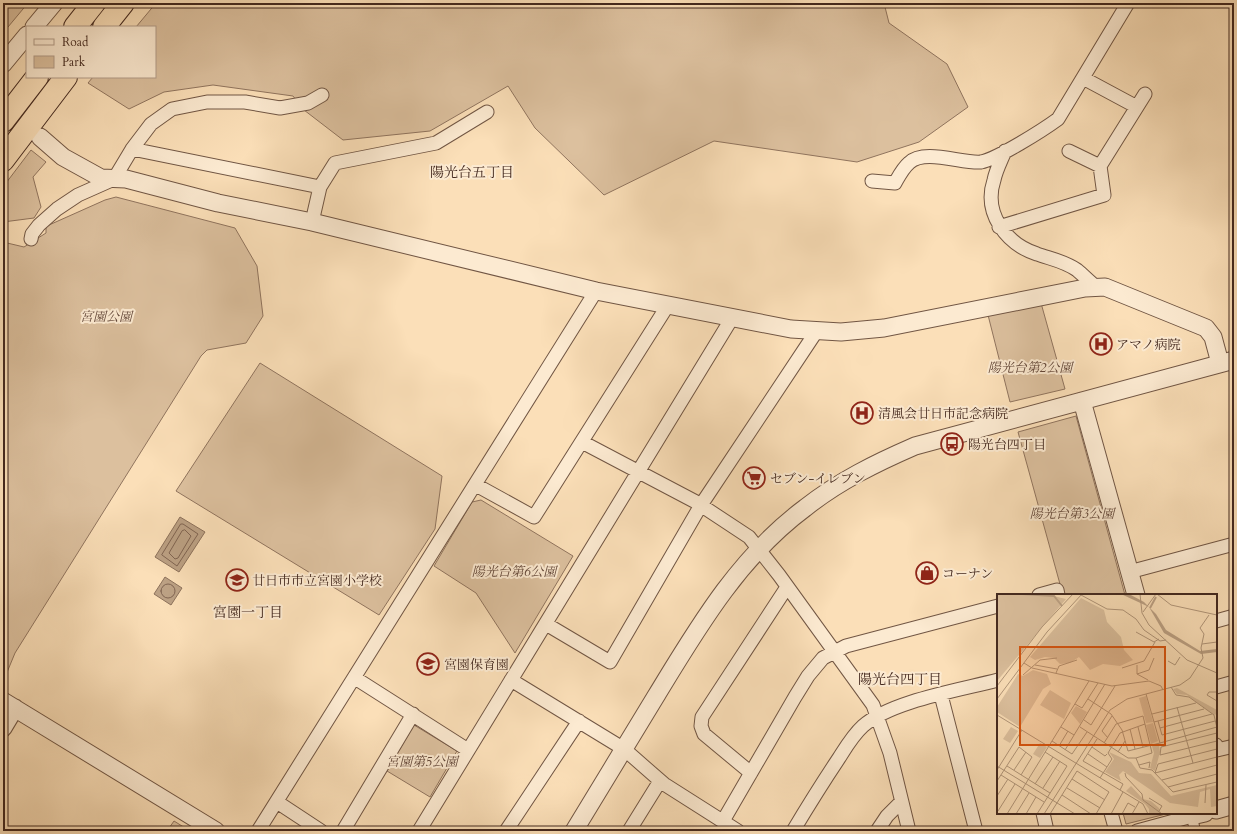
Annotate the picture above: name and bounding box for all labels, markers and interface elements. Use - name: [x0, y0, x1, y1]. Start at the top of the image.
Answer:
- legend: [26, 26, 156, 78]
- text: Road: [62, 34, 89, 50]
- text: Park: [62, 54, 86, 70]
- district label: 陽光台五丁目: [430, 163, 514, 182]
- park label: 宮園公園: [80, 308, 134, 326]
- hospital icon: アマノ病院: [1088, 331, 1114, 357]
- place label: アマノ病院: [1116, 336, 1181, 354]
- park label: 陽光台第2公園: [988, 359, 1074, 377]
- hospital icon: 清風会廿日市記念病院: [849, 400, 875, 426]
- place label: 清風会廿日市記念病院: [878, 405, 1008, 423]
- bus stop icon: 陽光台四丁目: [939, 431, 965, 457]
- place label: 陽光台四丁目: [968, 436, 1046, 454]
- supermarket icon: セブン-イレブン: [741, 465, 767, 491]
- place label: セブン-イレブン: [770, 470, 866, 488]
- park label: 陽光台第3公園: [1030, 505, 1116, 523]
- shop icon: コーナン: [914, 560, 940, 586]
- park label: 陽光台第6公園: [472, 563, 558, 581]
- place label: コーナン: [942, 565, 993, 583]
- school or university icon: 廿日市市立宮園小学校: [224, 567, 250, 593]
- place label: 廿日市市立宮園小学校: [252, 572, 382, 590]
- inset map: [997, 594, 1217, 814]
- district label: 宮園一丁目: [213, 603, 283, 622]
- school or university icon: 宮園保育園: [415, 651, 441, 677]
- place label: 宮園保育園: [444, 656, 509, 674]
- district label: 陽光台四丁目: [858, 670, 942, 689]
- park label: 宮園第5公園: [386, 753, 460, 771]

